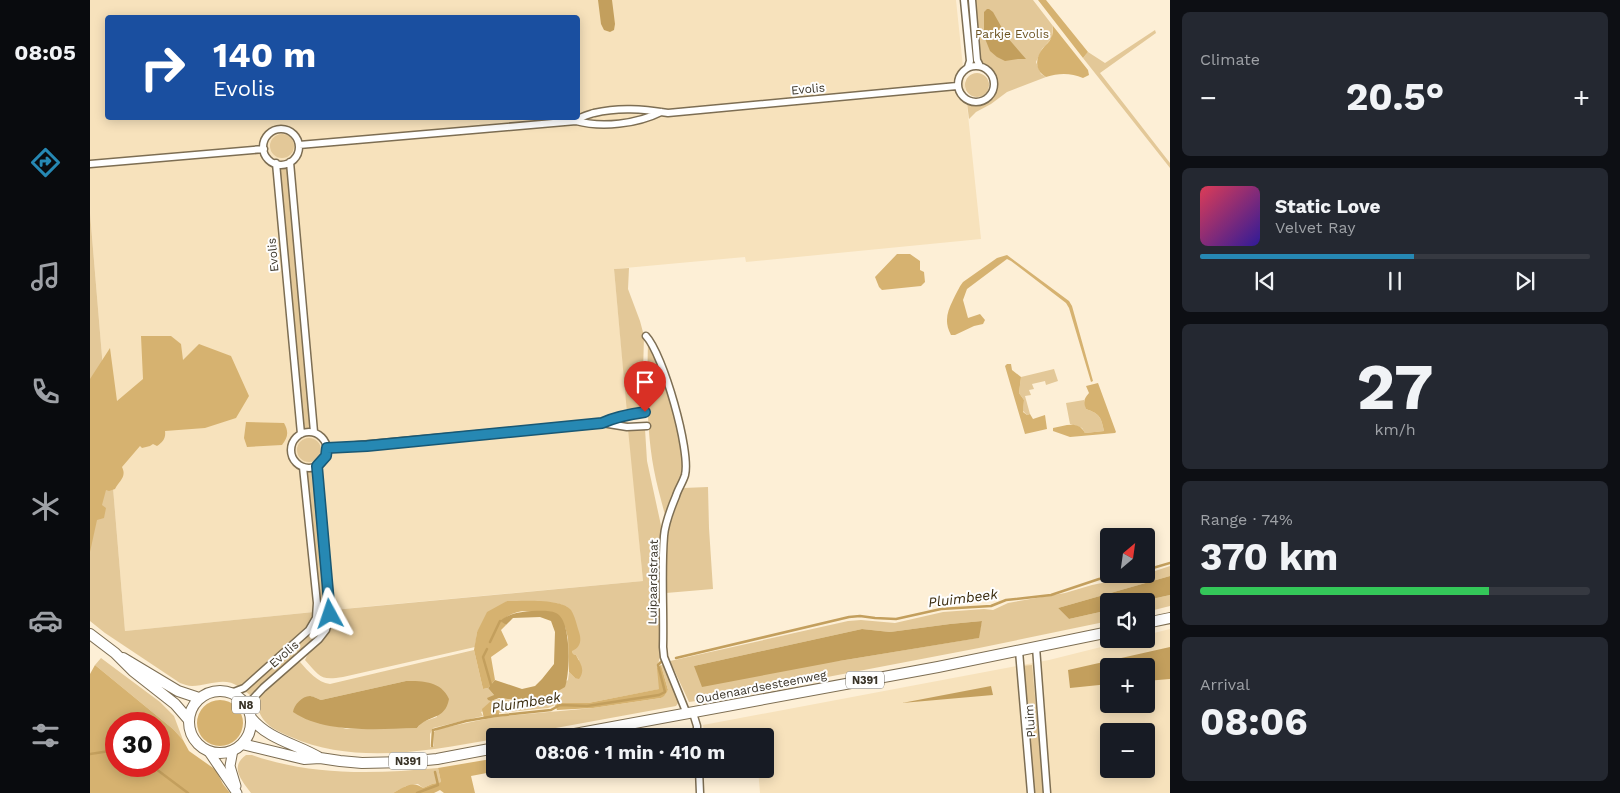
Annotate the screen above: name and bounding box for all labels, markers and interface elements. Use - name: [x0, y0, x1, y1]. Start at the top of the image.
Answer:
- park label: Parkje Evolis: [975, 27, 1049, 41]
- text: 140 m: [213, 34, 316, 76]
- icon: right: [130, 35, 195, 100]
- text: 08:05: [14, 40, 76, 65]
- text: Climate: [1200, 50, 1260, 69]
- text: 20.5°: [1346, 75, 1444, 119]
- text: Evolis: [213, 76, 275, 101]
- street label: Evolis: [791, 81, 825, 97]
- text: −: [1200, 81, 1217, 114]
- text: +: [1573, 81, 1590, 114]
- icon: directions: [28, 145, 63, 180]
- text: Static Love: [1275, 195, 1380, 218]
- text: Velvet Ray: [1275, 218, 1355, 237]
- street label: Evolis: [265, 238, 281, 272]
- icon: music: [28, 259, 63, 294]
- icon: previous: [1251, 267, 1279, 295]
- icon: pause: [1381, 267, 1409, 295]
- icon: next: [1511, 267, 1539, 295]
- text: 27: [1356, 349, 1434, 425]
- pin: [624, 361, 666, 412]
- icon: arrive: [631, 368, 659, 396]
- icon: phone: [28, 374, 63, 409]
- text: km/h: [1374, 420, 1416, 439]
- icon: climate: [28, 489, 63, 524]
- text: Range · 74%: [1200, 510, 1293, 529]
- north arrow: [1100, 528, 1155, 582]
- map controls: [1100, 528, 1155, 778]
- text: 370 km: [1200, 535, 1338, 579]
- street label: Luipaardstraat: [645, 539, 661, 625]
- water label: Pluimbeek: [927, 586, 999, 610]
- position arrow: [303, 587, 355, 639]
- button: sound: [1100, 593, 1155, 648]
- icon: car: [28, 603, 63, 638]
- street label: Evolis: [267, 638, 301, 670]
- button: +: [1100, 658, 1155, 713]
- street label: Oudenaardsesteenweg: [694, 667, 828, 707]
- road number: N391: [846, 672, 884, 688]
- text: Arrival: [1200, 675, 1250, 694]
- water label: Pluimbeek: [490, 689, 562, 715]
- road number: N8: [232, 696, 260, 714]
- text: 08:06: [1200, 700, 1308, 744]
- street label: Pluim: [1022, 704, 1038, 738]
- speed limit sign: 30: [105, 712, 170, 777]
- icon: filters: [28, 718, 63, 753]
- button: −: [1100, 723, 1155, 778]
- text: 08:06 · 1 min · 410 m: [535, 741, 725, 764]
- road number: N391: [389, 752, 427, 769]

